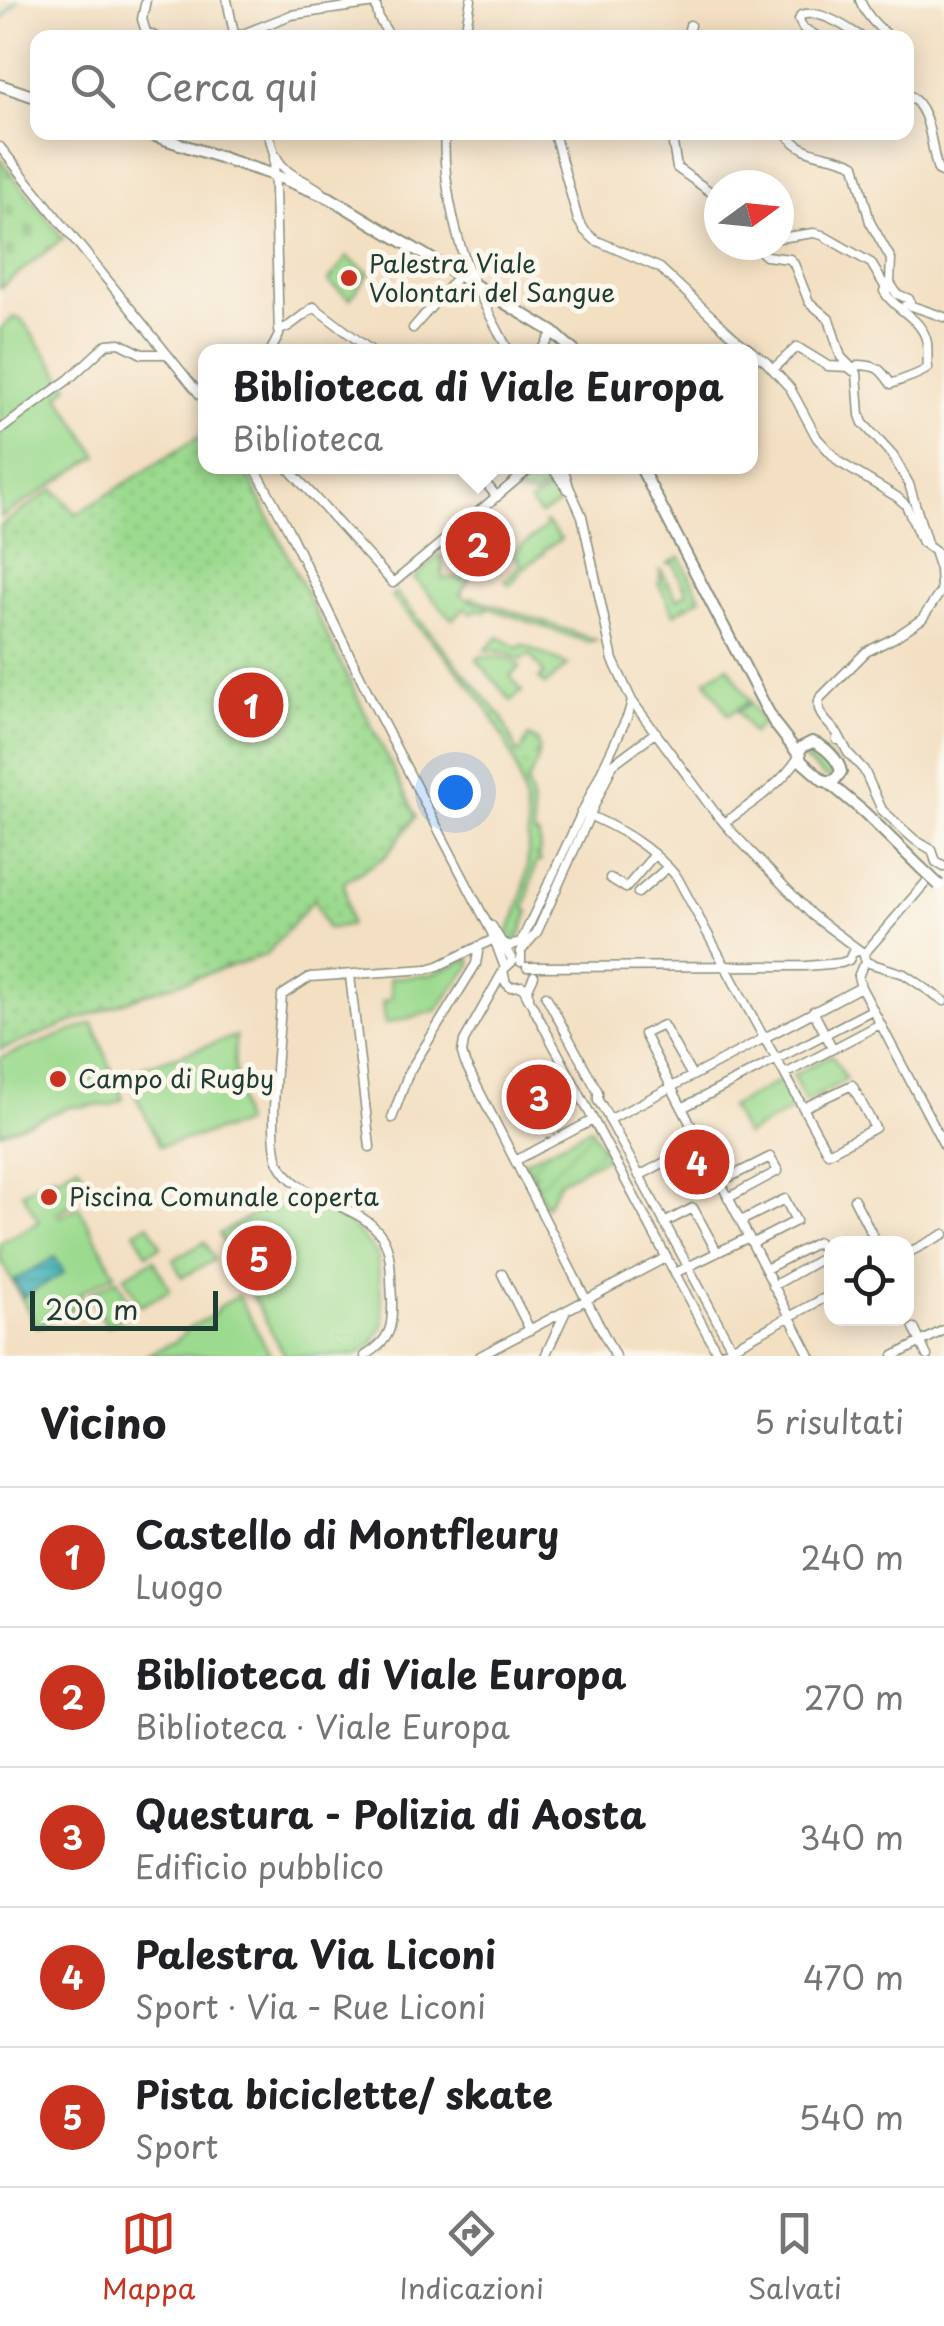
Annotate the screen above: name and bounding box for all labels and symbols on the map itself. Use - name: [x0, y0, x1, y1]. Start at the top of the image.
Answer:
- north arrow: [704, 170, 794, 260]
- place label: Palestra Viale Volontari del Sangue: [369, 244, 615, 311]
- marker: Palestra Viale Volontari del Sangue: [338, 267, 360, 289]
- pin: 2: [446, 506, 510, 582]
- pin: 1: [218, 668, 284, 742]
- your location: [430, 767, 481, 818]
- place label: Campo di Rugby: [78, 1059, 274, 1097]
- pin: 3: [506, 1060, 572, 1134]
- marker: Campo di Rugby: [47, 1068, 69, 1090]
- pin: 4: [664, 1124, 730, 1200]
- place label: Piscina Comunale coperta: [69, 1177, 379, 1215]
- marker: Piscina Comunale coperta: [38, 1186, 60, 1208]
- pin: 5: [226, 1220, 292, 1296]
- scale bar: [30, 1286, 218, 1330]

